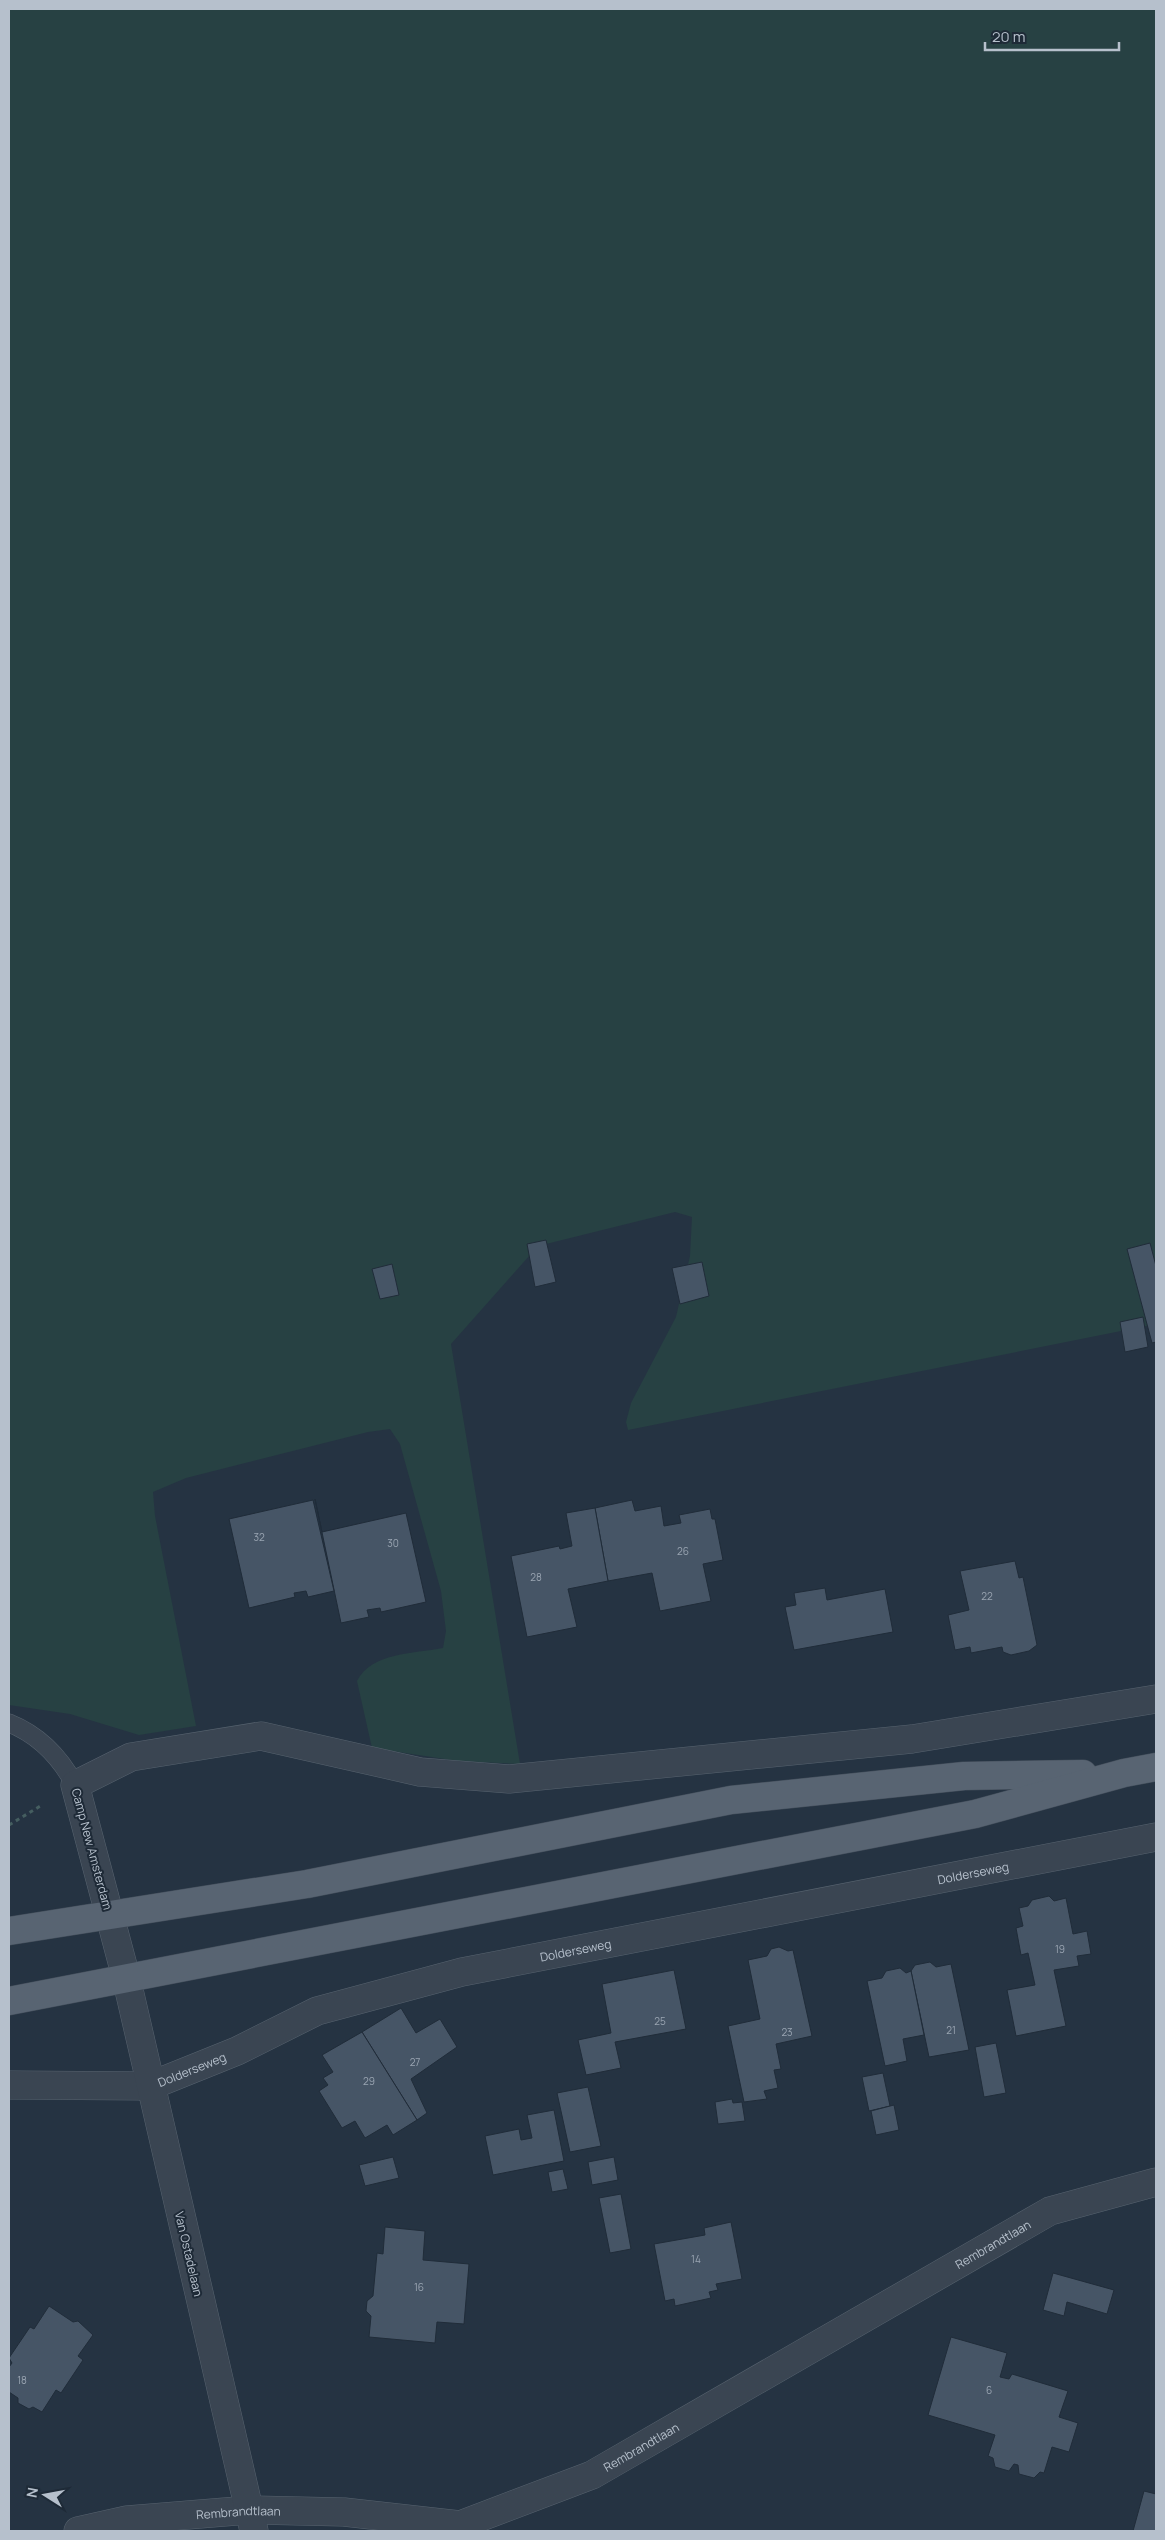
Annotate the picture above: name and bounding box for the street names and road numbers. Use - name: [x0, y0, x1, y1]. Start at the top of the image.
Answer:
- street label: Camp New Amsterdam: [68, 1786, 116, 1912]
- street label: Dolderseweg: [936, 1857, 1010, 1888]
- street label: Dolderseweg: [538, 1935, 613, 1965]
- street label: Dolderseweg: [155, 2048, 229, 2091]
- street label: Van Ostadelaan: [171, 2210, 207, 2298]
- street label: Rembrandtlaan: [952, 2216, 1034, 2273]
- street label: Rembrandtlaan: [600, 2418, 682, 2475]
- street label: Rembrandtlaan: [195, 2501, 281, 2523]

